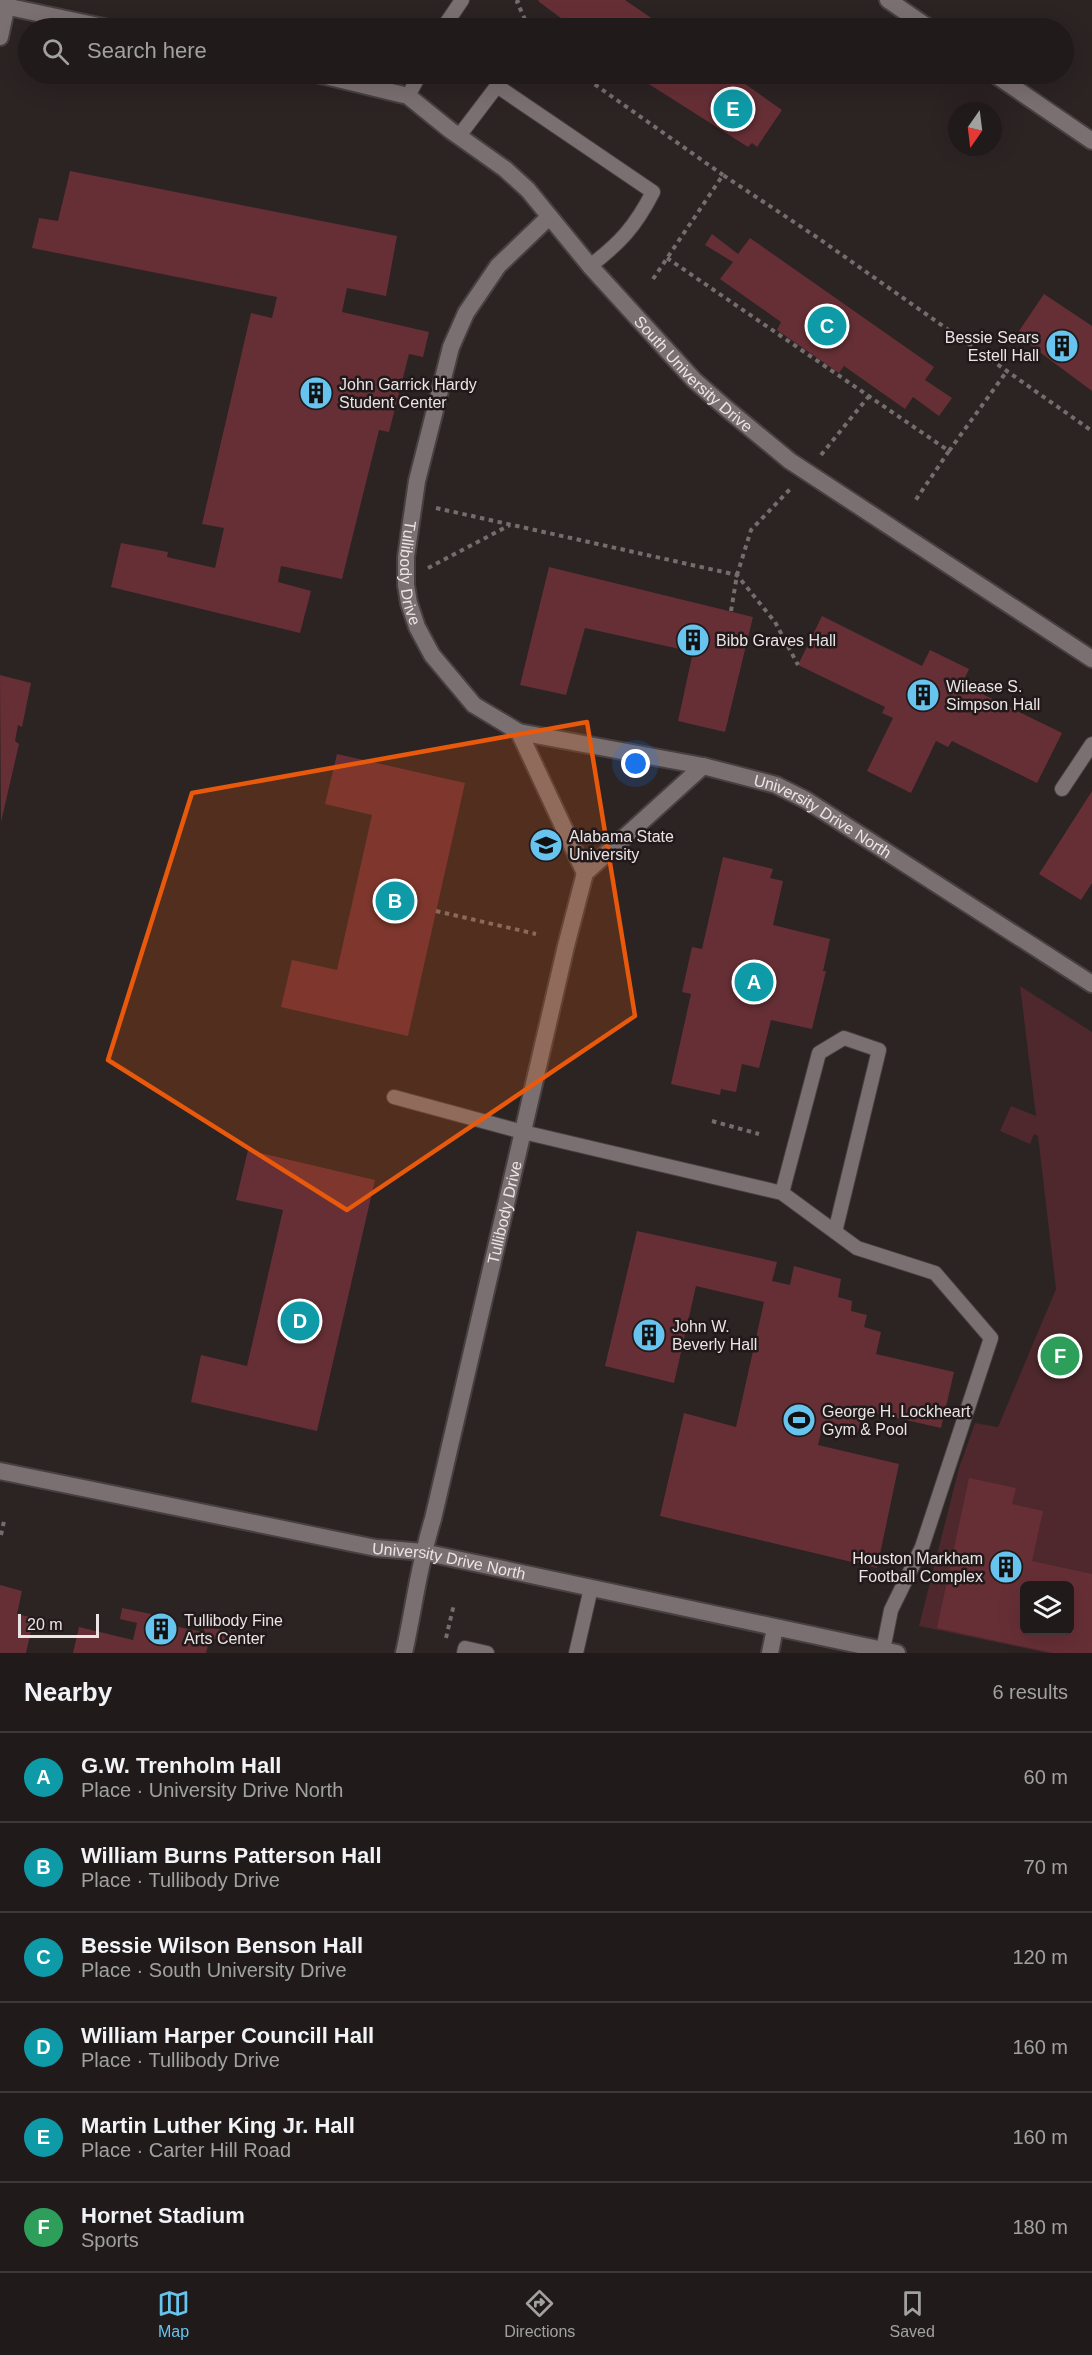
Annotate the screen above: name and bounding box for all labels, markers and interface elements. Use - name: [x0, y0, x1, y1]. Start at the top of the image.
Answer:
- search box: [18, 18, 1074, 84]
- icon: search: [39, 35, 72, 68]
- text: Search here: [87, 38, 207, 63]
- pin: E: [714, 86, 752, 132]
- north arrow: [948, 102, 1002, 156]
- pin: C: [808, 304, 846, 348]
- street label: South University Drive: [631, 312, 756, 435]
- building icon: Bessie Sears Estell Hall: [1044, 328, 1080, 364]
- place label: Bessie Sears Estell Hall: [945, 329, 1039, 364]
- building icon: John Garrick Hardy Student Center: [298, 375, 334, 411]
- place label: John Garrick Hardy Student Center: [339, 376, 477, 411]
- street label: Tullibody Drive: [397, 520, 424, 627]
- building icon: Bibb Graves Hall: [675, 622, 711, 658]
- place label: Bibb Graves Hall: [716, 632, 836, 649]
- building icon: Wilease S. Simpson Hall: [905, 677, 941, 713]
- place label: Wilease S. Simpson Hall: [946, 678, 1040, 713]
- your location: [621, 749, 650, 778]
- street label: University Drive North: [752, 771, 894, 861]
- school or university icon: Alabama State University: [528, 827, 564, 863]
- place label: Alabama State University: [569, 828, 674, 863]
- pin: B: [376, 878, 414, 924]
- pin: A: [734, 960, 774, 1004]
- street label: Tullibody Drive: [484, 1159, 524, 1266]
- pin: D: [280, 1298, 320, 1344]
- building icon: John W. Beverly Hall: [631, 1317, 667, 1353]
- place label: John W. Beverly Hall: [672, 1318, 757, 1353]
- pin: F: [1040, 1334, 1080, 1378]
- sports icon: George H. Lockheart Gym & Pool: [781, 1402, 817, 1438]
- place label: George H. Lockheart Gym & Pool: [822, 1403, 971, 1438]
- street label: University Drive North: [372, 1539, 527, 1582]
- building icon: Houston Markham Football Complex: [988, 1549, 1024, 1585]
- place label: Houston Markham Football Complex: [852, 1550, 983, 1585]
- map controls: [1020, 1581, 1074, 1635]
- button: layers: [1020, 1581, 1074, 1635]
- scale bar: [18, 1611, 99, 1638]
- building icon: Tullibody Fine Arts Center: [143, 1611, 179, 1647]
- place label: Tullibody Fine Arts Center: [184, 1612, 283, 1647]
- text: 20 m: [27, 1616, 63, 1633]
- text: Nearby: [24, 1677, 112, 1707]
- text: 6 results: [992, 1681, 1068, 1703]
- text: G.W. Trenholm Hall: [81, 1753, 281, 1778]
- text: A: [36, 1766, 51, 1788]
- text: 60 m: [1024, 1766, 1068, 1788]
- text: Place · University Drive North: [81, 1779, 343, 1801]
- text: William Burns Patterson Hall: [81, 1843, 382, 1868]
- text: B: [36, 1856, 51, 1878]
- text: 70 m: [1024, 1856, 1068, 1878]
- text: Place · Tullibody Drive: [81, 1869, 280, 1891]
- text: Bessie Wilson Benson Hall: [81, 1933, 363, 1958]
- text: C: [36, 1946, 51, 1968]
- text: 120 m: [1012, 1946, 1068, 1968]
- text: Place · South University Drive: [81, 1959, 347, 1981]
- text: William Harper Councill Hall: [81, 2023, 374, 2048]
- text: D: [36, 2036, 51, 2058]
- text: 160 m: [1012, 2036, 1068, 2058]
- text: Place · Tullibody Drive: [81, 2049, 280, 2071]
- text: Martin Luther King Jr. Hall: [81, 2113, 355, 2138]
- text: E: [37, 2126, 50, 2148]
- text: 160 m: [1012, 2126, 1068, 2148]
- text: Place · Carter Hill Road: [81, 2139, 291, 2161]
- text: Hornet Stadium: [81, 2203, 245, 2228]
- text: F: [37, 2216, 50, 2238]
- text: 180 m: [1012, 2216, 1068, 2238]
- text: Sports: [81, 2229, 139, 2251]
- tab: Map: [157, 2287, 190, 2341]
- tab: Directions: [504, 2287, 575, 2341]
- tab: Saved: [890, 2287, 935, 2341]

